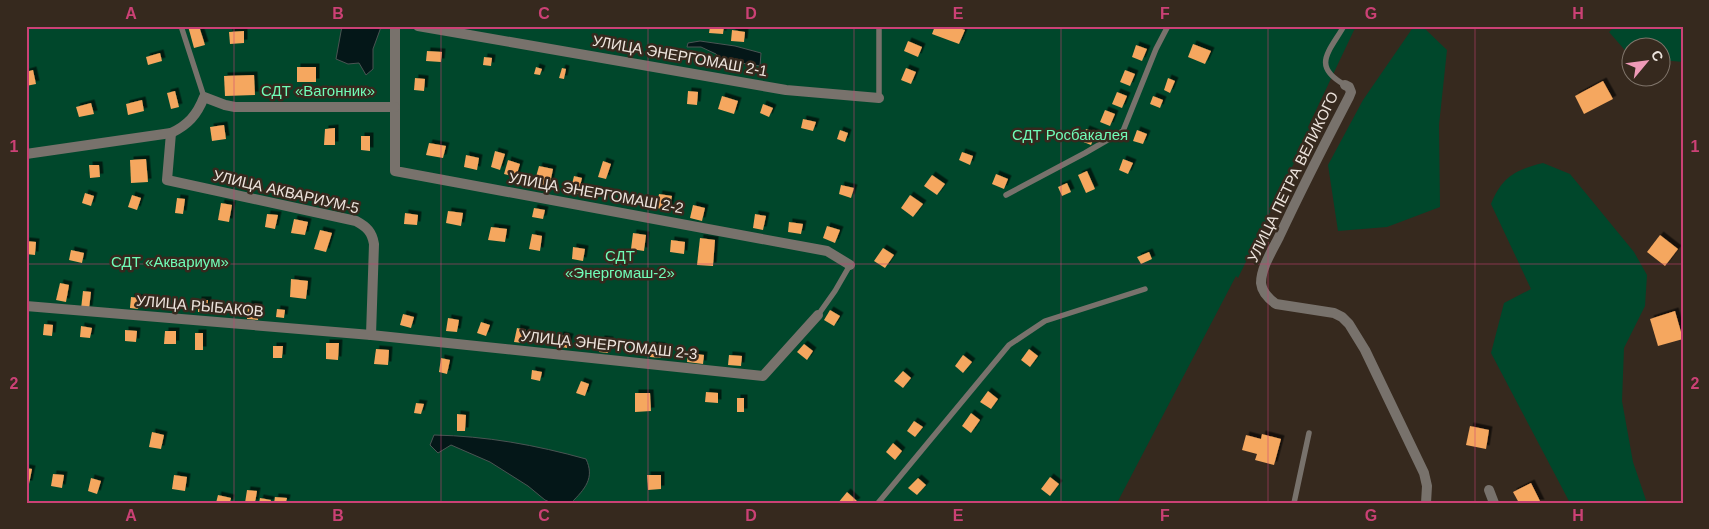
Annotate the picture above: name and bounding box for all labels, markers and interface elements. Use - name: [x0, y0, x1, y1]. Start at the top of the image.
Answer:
- text: A: [125, 5, 137, 22]
- text: B: [332, 5, 344, 22]
- text: C: [538, 5, 550, 22]
- text: D: [745, 5, 757, 22]
- text: E: [953, 5, 964, 22]
- text: F: [1160, 5, 1170, 22]
- text: G: [1365, 5, 1377, 22]
- text: H: [1572, 5, 1584, 22]
- street label: УЛИЦА ЭНЕРГОМАШ 2-1: [591, 32, 769, 79]
- north arrow: [1622, 38, 1672, 88]
- text: С: [1648, 47, 1667, 64]
- park label: СДТ «Вагонник»: [261, 82, 375, 99]
- street label: УЛИЦА ПЕТРА ВЕЛИКОГО: [1244, 89, 1341, 265]
- park label: СДТ Росбакалея: [1012, 126, 1128, 143]
- text: 1: [10, 138, 19, 155]
- text: 1: [1691, 138, 1700, 155]
- street label: УЛИЦА АКВАРИУМ-5: [211, 166, 361, 217]
- street label: УЛИЦА ЭНЕРГОМАШ 2-2: [507, 169, 685, 216]
- park label: СДТ «Энергомаш-2»: [565, 247, 675, 281]
- park label: СДТ «Аквариум»: [111, 253, 229, 270]
- street label: УЛИЦА РЫБАКОВ: [136, 291, 265, 320]
- street label: УЛИЦА ЭНЕРГОМАШ 2-3: [520, 327, 698, 362]
- text: 2: [10, 375, 19, 392]
- text: 2: [1691, 375, 1700, 392]
- text: A: [125, 507, 137, 524]
- text: B: [332, 507, 344, 524]
- text: C: [538, 507, 550, 524]
- text: D: [745, 507, 757, 524]
- text: E: [953, 507, 964, 524]
- text: F: [1160, 507, 1170, 524]
- text: G: [1365, 507, 1377, 524]
- text: H: [1572, 507, 1584, 524]

